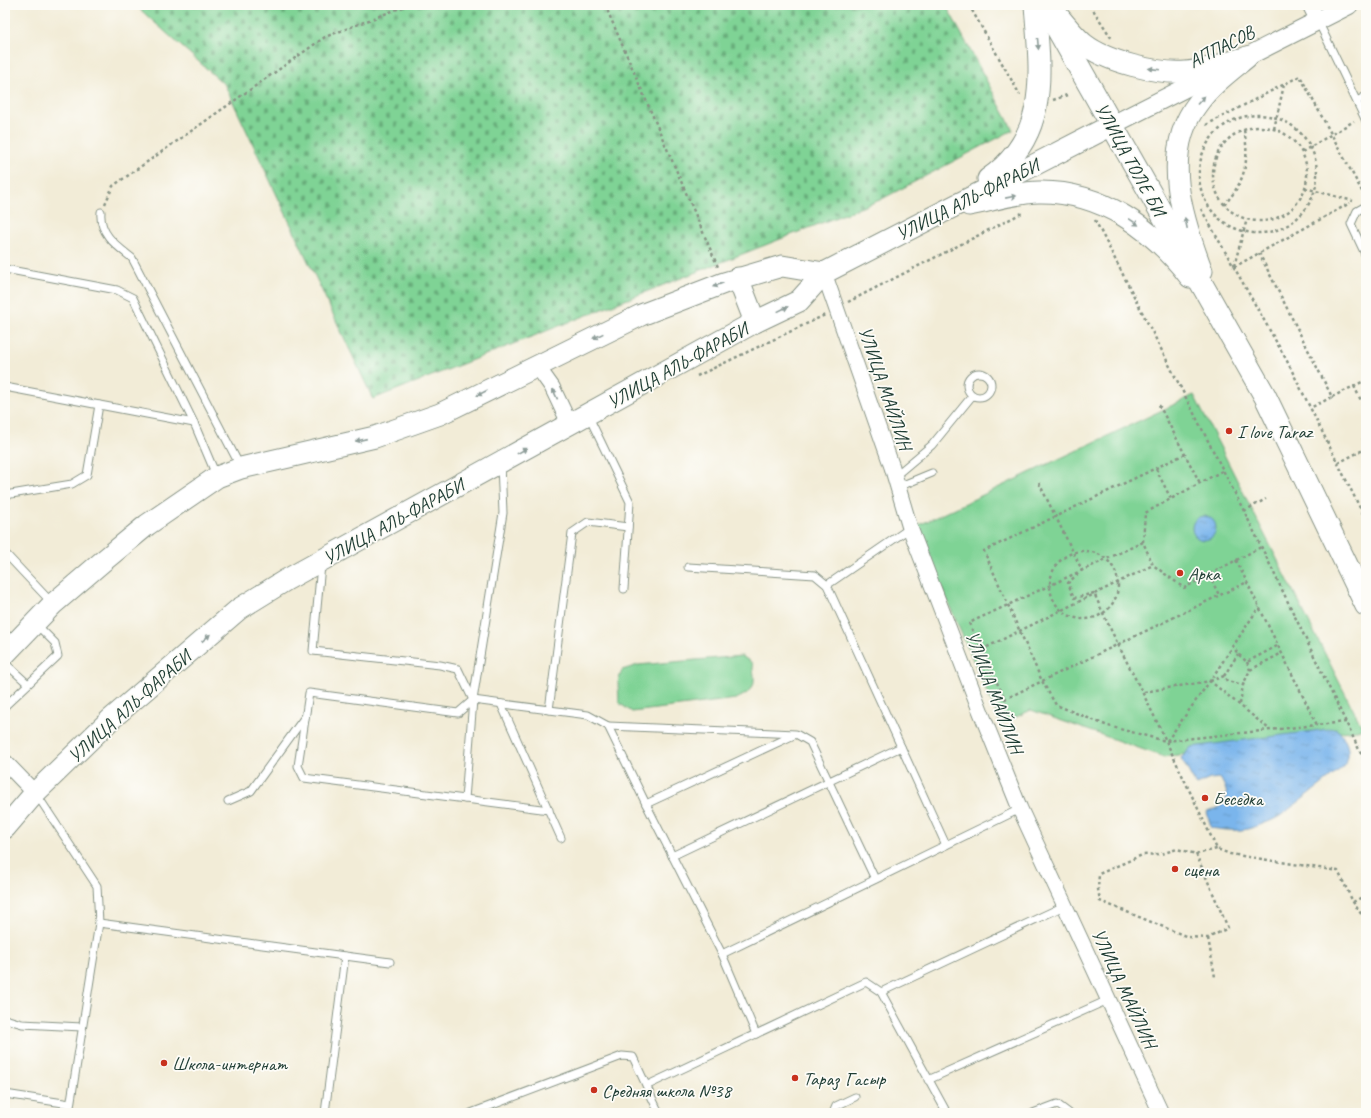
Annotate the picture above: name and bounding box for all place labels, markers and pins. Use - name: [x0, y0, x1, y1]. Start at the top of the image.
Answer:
- place label: I love Taraz: [1237, 420, 1314, 444]
- marker: I love Taraz: [1224, 426, 1234, 436]
- place label: Арка: [1188, 562, 1222, 586]
- marker: Арка: [1175, 568, 1185, 578]
- place label: Беседка: [1213, 787, 1265, 811]
- marker: Беседка: [1200, 793, 1210, 803]
- place label: сцена: [1183, 858, 1220, 882]
- marker: сцена: [1170, 864, 1180, 874]
- place label: Школа-интернат: [172, 1052, 289, 1076]
- marker: Школа-интернат: [159, 1058, 169, 1068]
- place label: Тараз Гасыр: [803, 1067, 886, 1091]
- marker: Тараз Гасыр: [790, 1073, 800, 1083]
- place label: Средняя школа №38: [602, 1079, 733, 1103]
- marker: Средняя школа №38: [589, 1085, 599, 1095]

